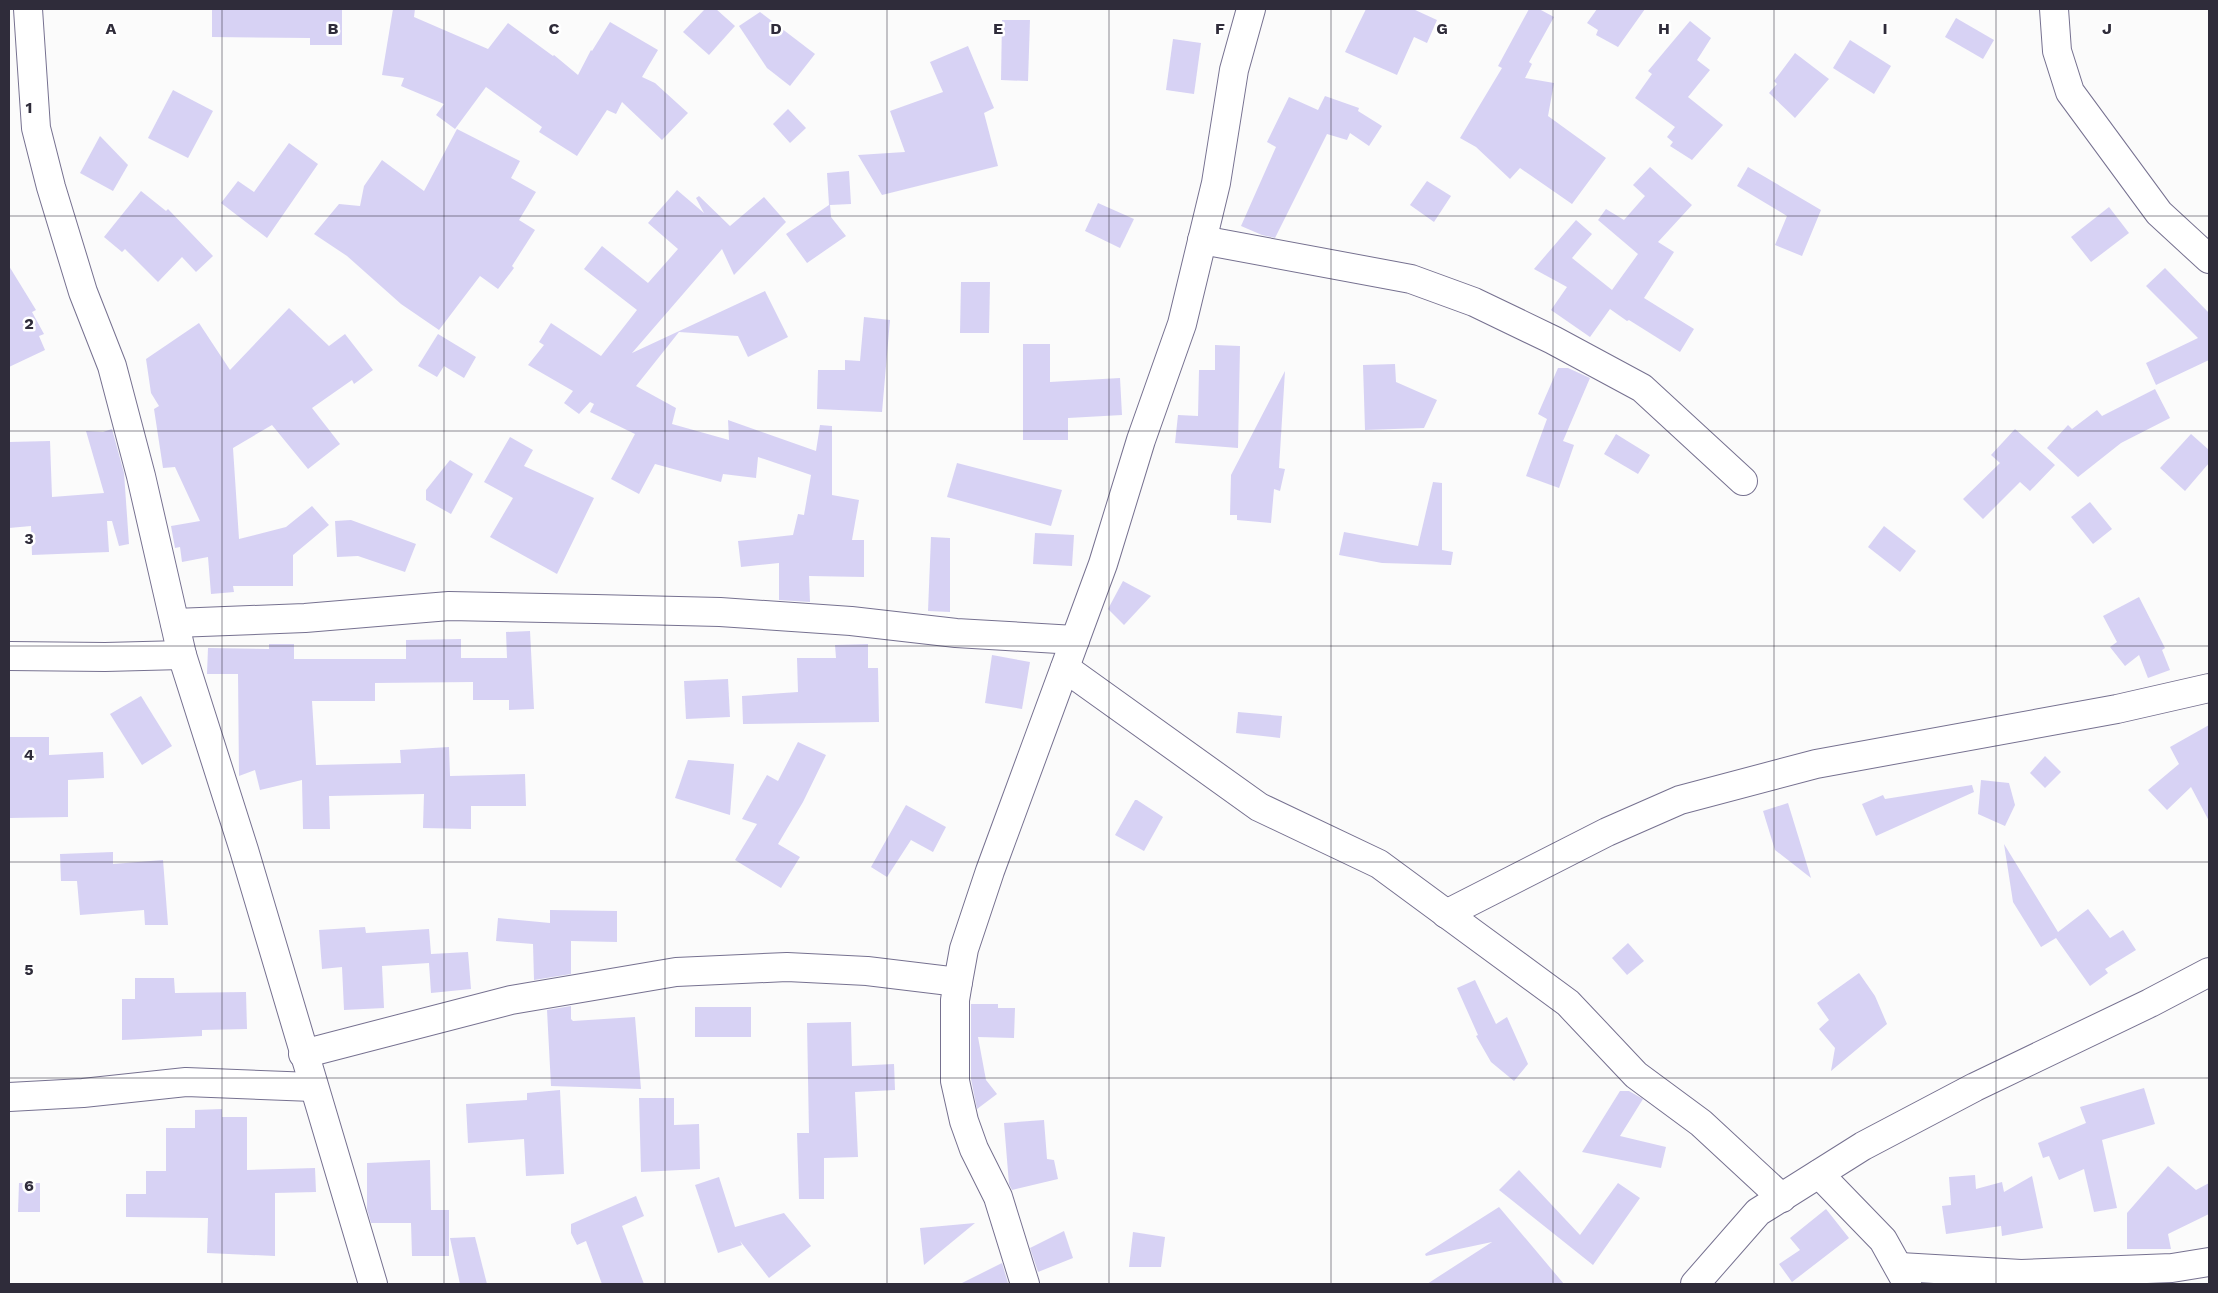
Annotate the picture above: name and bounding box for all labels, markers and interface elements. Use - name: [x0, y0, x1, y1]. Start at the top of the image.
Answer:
- text: A: [106, 19, 117, 38]
- text: B: [328, 19, 339, 38]
- text: C: [549, 19, 560, 38]
- text: D: [770, 19, 782, 38]
- text: E: [993, 19, 1003, 38]
- text: F: [1215, 19, 1225, 38]
- text: G: [1436, 19, 1448, 38]
- text: H: [1658, 19, 1670, 38]
- text: I: [1882, 19, 1888, 38]
- text: J: [2102, 19, 2112, 38]
- text: 1: [26, 98, 32, 117]
- text: 2: [24, 314, 34, 333]
- text: 3: [24, 529, 34, 548]
- text: 4: [24, 745, 34, 764]
- text: 5: [24, 960, 34, 979]
- text: 6: [24, 1176, 34, 1195]

